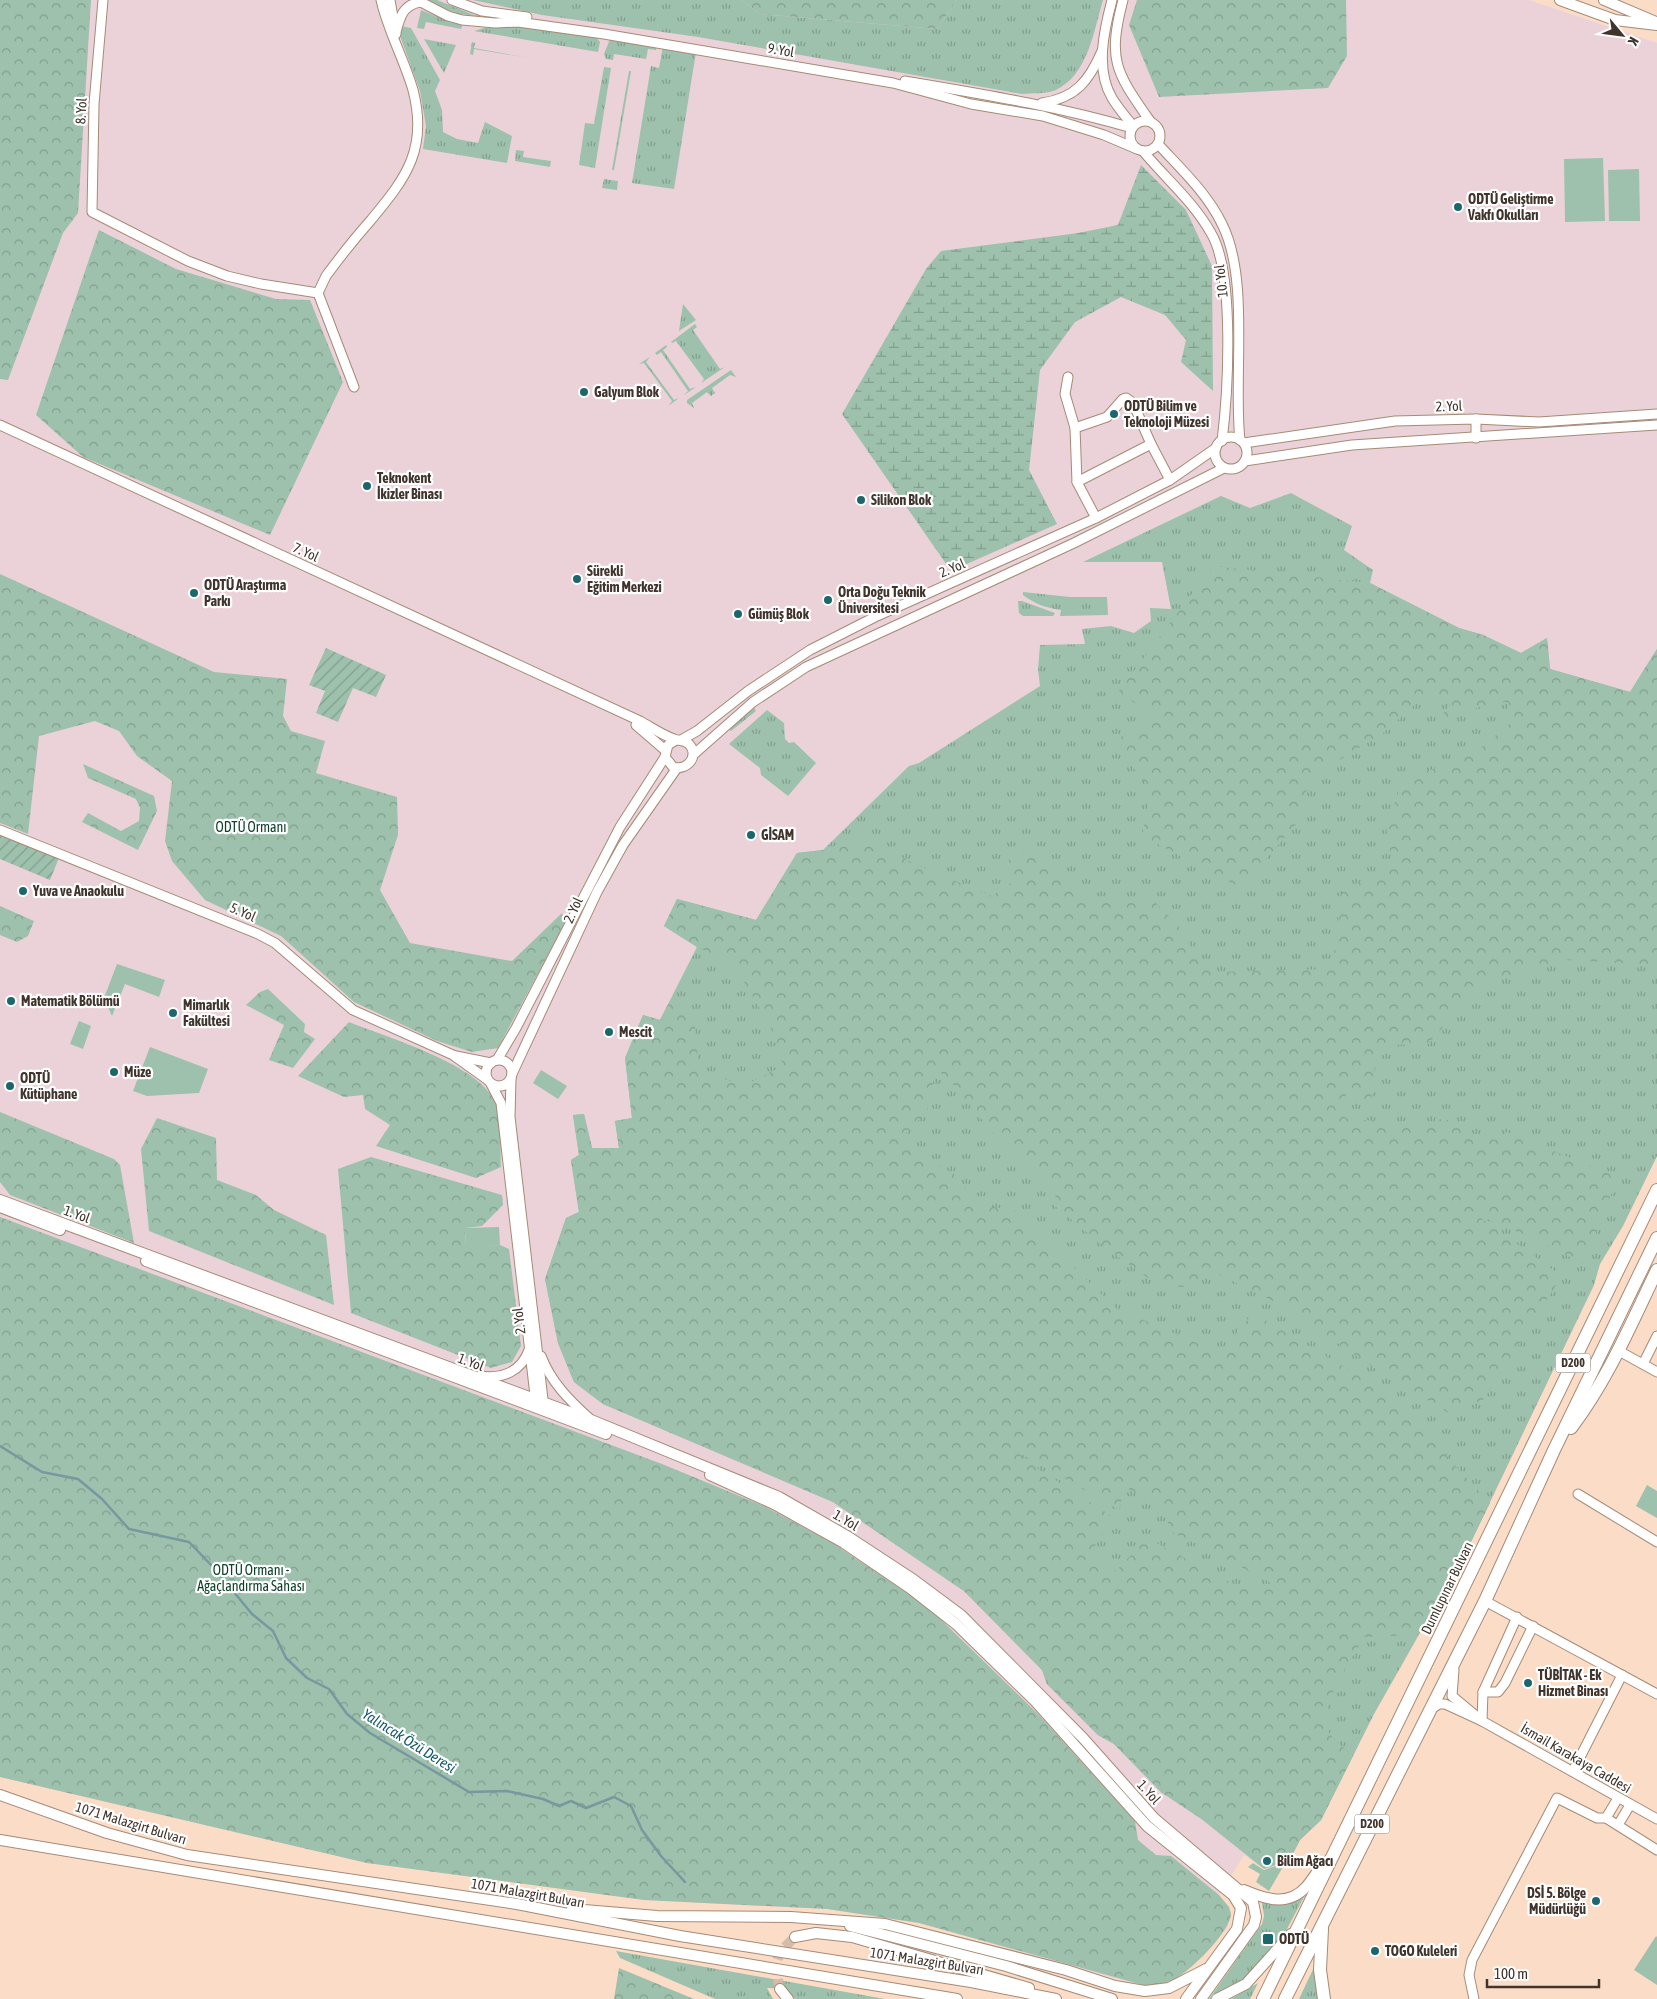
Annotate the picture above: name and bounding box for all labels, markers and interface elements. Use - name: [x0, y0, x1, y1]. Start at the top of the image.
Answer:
- north arrow: [1597, 10, 1647, 60]
- text: K: [1625, 34, 1642, 48]
- street label: 9. Yol: [766, 40, 796, 60]
- street label: 8. Yol: [72, 97, 90, 125]
- place label: ODTÜ Geliştirme Vakfı Okulları: [1467, 191, 1554, 223]
- marker: ODTÜ Geliştirme Vakfı Okulları: [1452, 201, 1464, 213]
- street label: 10. Yol: [1211, 263, 1231, 298]
- place label: Galyum Blok: [594, 384, 660, 400]
- marker: Galyum Blok: [578, 386, 590, 398]
- place label: ODTÜ Bilim ve Teknoloji Müzesi: [1124, 398, 1209, 430]
- street label: 2. Yol: [1435, 398, 1463, 414]
- marker: ODTÜ Bilim ve Teknoloji Müzesi: [1108, 408, 1120, 420]
- place label: Teknokent İkizler Binası: [377, 470, 442, 502]
- marker: Teknokent İkizler Binası: [361, 480, 373, 492]
- place label: Silikon Blok: [871, 492, 932, 508]
- marker: Silikon Blok: [855, 494, 867, 506]
- street label: 7. Yol: [291, 539, 322, 565]
- street label: 2. Yol: [937, 555, 968, 581]
- place label: Sürekli Eğitim Merkezi: [587, 563, 662, 595]
- marker: Sürekli Eğitim Merkezi: [571, 573, 583, 585]
- place label: ODTÜ Araştırma Parkı: [204, 577, 287, 609]
- place label: Orta Doğu Teknik Üniversitesi: [838, 584, 927, 616]
- marker: ODTÜ Araştırma Parkı: [188, 587, 200, 599]
- marker: Orta Doğu Teknik Üniversitesi: [822, 594, 834, 606]
- place label: Gümüş Blok: [748, 606, 810, 622]
- marker: Gümüş Blok: [732, 608, 744, 620]
- park label: ODTÜ Ormanı: [216, 819, 286, 835]
- place label: GİSAM: [761, 826, 794, 843]
- marker: GİSAM: [745, 829, 757, 841]
- place label: Yuva ve Anaokulu: [32, 883, 124, 899]
- marker: Yuva ve Anaokulu: [17, 885, 29, 897]
- street label: 2. Yol: [560, 894, 586, 925]
- street label: 5. Yol: [228, 899, 259, 925]
- place label: Matematik Bölümü: [21, 993, 120, 1009]
- marker: Matematik Bölümü: [5, 995, 17, 1007]
- place label: Mimarlık Fakültesi: [183, 997, 230, 1029]
- marker: Mimarlık Fakültesi: [167, 1007, 179, 1019]
- place label: Mescit: [619, 1024, 652, 1040]
- marker: Mescit: [603, 1026, 615, 1038]
- place label: Müze: [124, 1064, 151, 1080]
- marker: Müze: [108, 1066, 120, 1078]
- place label: ODTÜ Kütüphane: [20, 1070, 77, 1102]
- marker: ODTÜ Kütüphane: [4, 1080, 16, 1092]
- street label: 1. Yol: [62, 1202, 93, 1226]
- street label: 2. Yol: [509, 1307, 529, 1335]
- street label: 1. Yol: [456, 1350, 487, 1374]
- road number: D200: [1556, 1354, 1590, 1372]
- street label: 1. Yol: [830, 1506, 862, 1534]
- street label: Dumlupınar Bulvarı: [1418, 1539, 1476, 1637]
- park label: ODTÜ Ormanı - Ağaçlandırma Sahası: [197, 1562, 305, 1594]
- place label: TÜBİTAK - Ek Hizmet Binası: [1538, 1666, 1608, 1699]
- marker: TÜBİTAK - Ek Hizmet Binası: [1522, 1677, 1534, 1689]
- water label: Yalıncak Özü Deresi: [359, 1705, 460, 1776]
- street label: İsmail Karakaya Caddesi: [1518, 1720, 1634, 1796]
- street label: 1. Yol: [1134, 1777, 1164, 1807]
- street label: 1071 Malazgirt Bulvarı: [74, 1799, 188, 1847]
- road number: D200: [1354, 1815, 1390, 1834]
- place label: Bilim Ağacı: [1277, 1853, 1333, 1869]
- marker: Bilim Ağacı: [1261, 1855, 1273, 1867]
- street label: 1071 Malazgirt Bulvarı: [470, 1875, 586, 1911]
- place label: DSİ 5. Bölge Müdürlüğü: [1527, 1884, 1586, 1917]
- marker: DSİ 5. Bölge Müdürlüğü: [1590, 1895, 1602, 1907]
- place label: ODTÜ: [1279, 1931, 1309, 1947]
- marker: ODTÜ: [1261, 1932, 1275, 1946]
- place label: TOGO Kuleleri: [1385, 1943, 1457, 1959]
- street label: 1071 Malazgirt Bulvarı: [869, 1944, 985, 1978]
- marker: TOGO Kuleleri: [1369, 1945, 1381, 1957]
- scale bar: [1487, 1956, 1600, 1988]
- text: 100 m: [1494, 1965, 1528, 1982]

